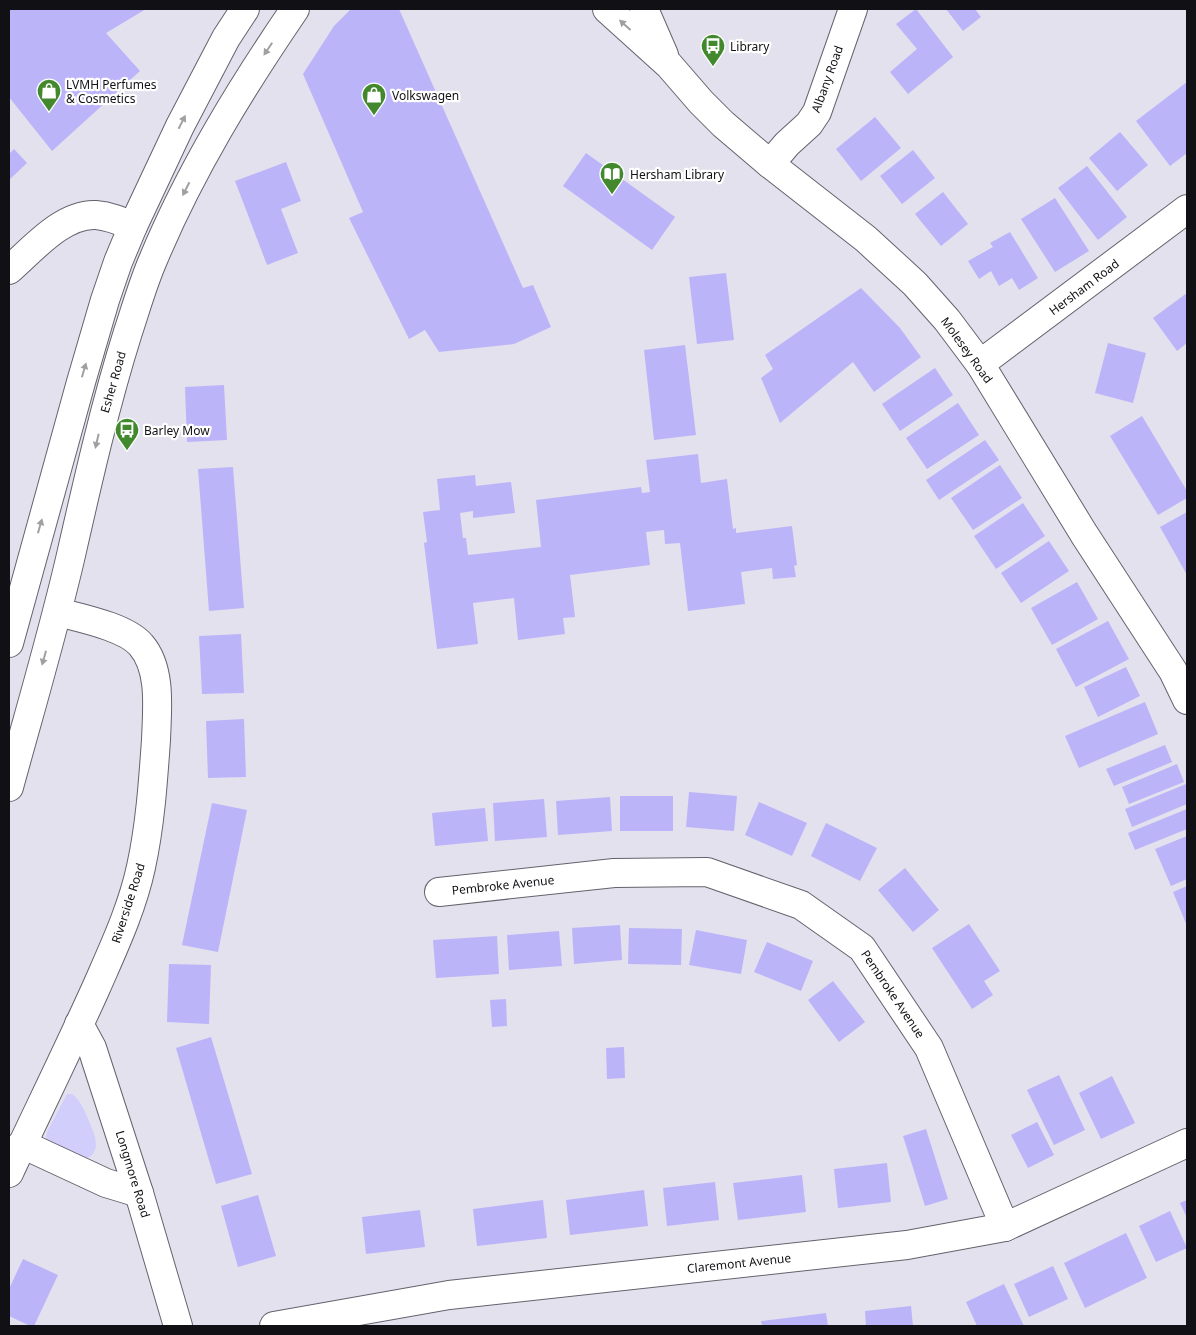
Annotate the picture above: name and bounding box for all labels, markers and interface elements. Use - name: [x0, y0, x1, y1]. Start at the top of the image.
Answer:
- one-way arrow: [619, 20, 632, 31]
- bus stop icon: Library: [700, 33, 726, 67]
- place label: Library: [730, 38, 770, 55]
- one-way arrow: [263, 42, 273, 56]
- street label: Albany Road: [807, 43, 847, 115]
- place label: LVMH Perfumes & Cosmetics: [66, 76, 157, 107]
- shop icon: LVMH Perfumes & Cosmetics: [36, 78, 62, 112]
- shop icon: Volkswagen: [361, 82, 387, 116]
- place label: Volkswagen: [392, 87, 459, 104]
- one-way arrow: [178, 115, 186, 129]
- library icon: Hersham Library: [599, 161, 625, 195]
- place label: Hersham Library: [630, 166, 725, 183]
- one-way arrow: [182, 182, 190, 197]
- street label: Hersham Road: [1045, 255, 1123, 319]
- street label: Molesey Road: [937, 313, 997, 387]
- street label: Esher Road: [96, 349, 130, 415]
- one-way arrow: [81, 362, 89, 377]
- bus stop icon: Barley Mow: [114, 417, 140, 451]
- place label: Barley Mow: [144, 422, 210, 439]
- one-way arrow: [93, 433, 101, 448]
- one-way arrow: [37, 519, 45, 534]
- one-way arrow: [40, 651, 48, 666]
- street label: Riverside Road: [107, 861, 149, 945]
- street label: Pembroke Avenue: [451, 871, 555, 899]
- street label: Pembroke Avenue: [857, 947, 929, 1042]
- street label: Longmore Road: [112, 1128, 154, 1220]
- street label: Claremont Avenue: [686, 1249, 792, 1277]

